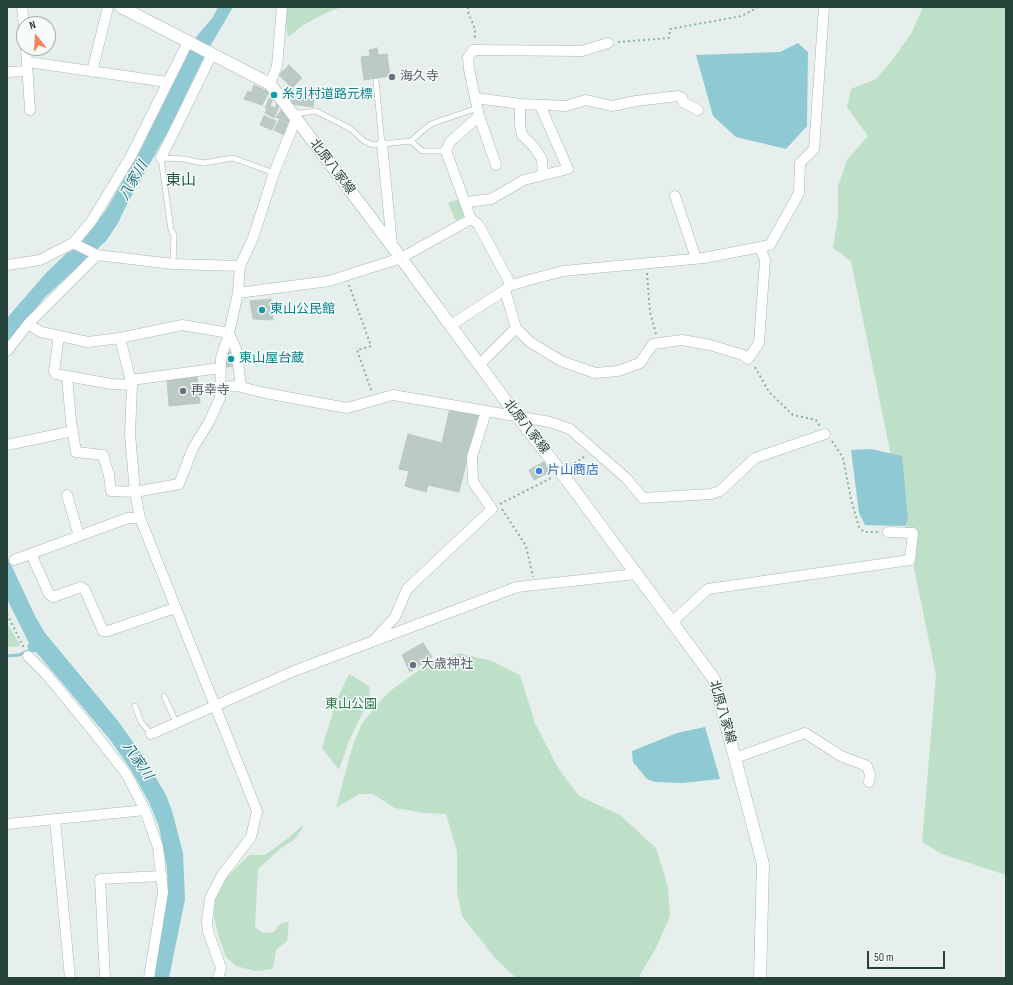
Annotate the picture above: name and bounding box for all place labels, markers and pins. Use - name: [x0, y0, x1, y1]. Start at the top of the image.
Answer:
- place label: 海久寺: [400, 69, 439, 85]
- marker: 海久寺: [387, 72, 397, 82]
- place label: 糸引村道路元標: [282, 87, 373, 103]
- marker: 糸引村道路元標: [269, 90, 279, 100]
- place label: 東山公民館: [270, 302, 335, 318]
- marker: 東山公民館: [257, 305, 267, 315]
- place label: 東山屋台蔵: [239, 351, 304, 367]
- marker: 東山屋台蔵: [226, 354, 236, 364]
- place label: 再幸寺: [191, 383, 230, 399]
- marker: 再幸寺: [178, 386, 188, 396]
- place label: 片山商店: [547, 463, 599, 479]
- marker: 片山商店: [534, 466, 544, 476]
- place label: 大歳神社: [421, 657, 473, 673]
- marker: 大歳神社: [408, 660, 418, 670]

